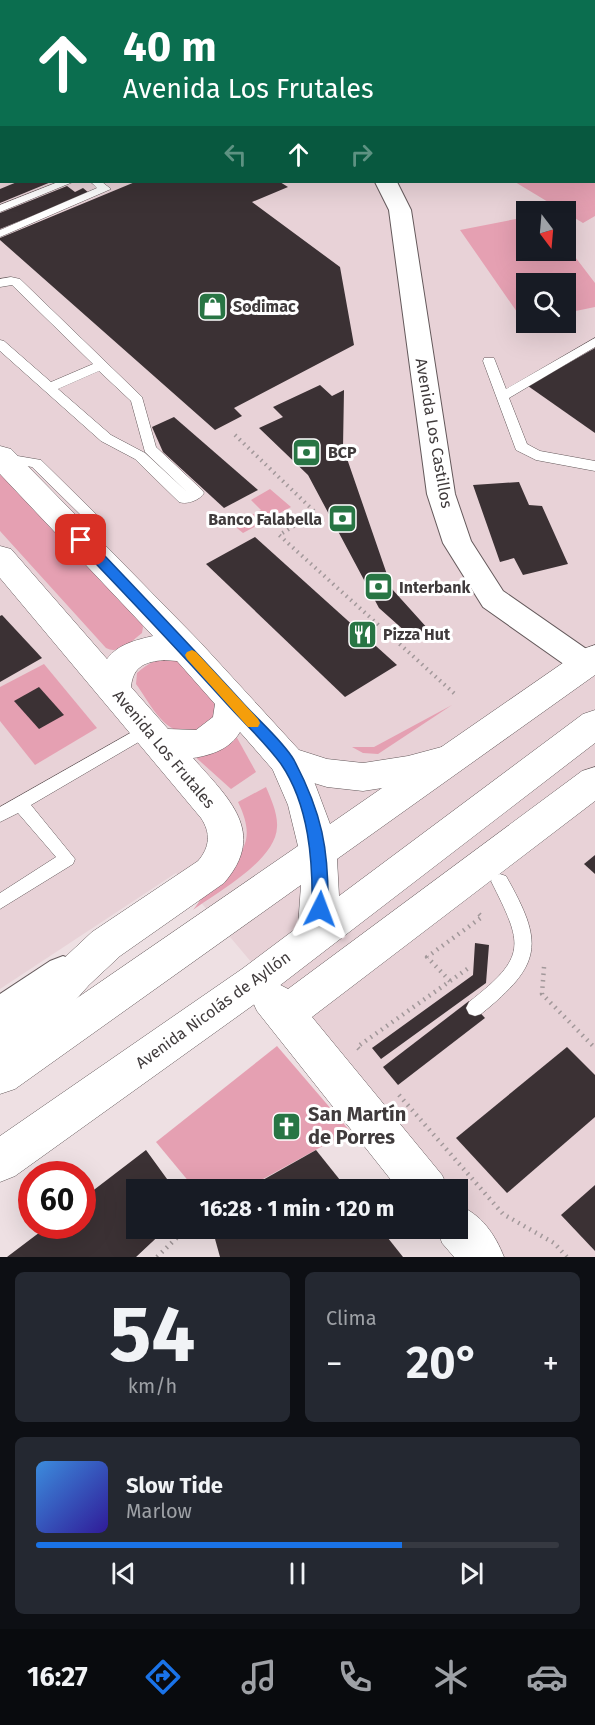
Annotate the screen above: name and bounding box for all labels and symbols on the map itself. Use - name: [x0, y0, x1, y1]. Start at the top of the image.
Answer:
- north arrow: [516, 201, 576, 261]
- shop icon: Sodimac: [196, 290, 228, 322]
- place label: Sodimac: [233, 297, 296, 316]
- street label: Avenida Los Castillos: [411, 357, 457, 509]
- bank icon: BCP: [291, 436, 323, 468]
- place label: BCP: [328, 443, 357, 462]
- bank icon: Banco Falabella: [327, 503, 359, 535]
- place label: Banco Falabella: [208, 510, 322, 529]
- pin: [55, 514, 106, 565]
- bank icon: Interbank: [362, 571, 394, 603]
- place label: Interbank: [399, 578, 470, 597]
- restaurant icon: Pizza Hut: [346, 618, 378, 650]
- place label: Pizza Hut: [383, 625, 451, 644]
- street label: Avenida Los Frutales: [109, 686, 219, 812]
- position arrow: [288, 877, 352, 941]
- street label: Avenida Nicolás de Ayllón: [132, 947, 294, 1073]
- place label: San Martín de Porres: [308, 1102, 406, 1149]
- church icon: San Martín de Porres: [271, 1110, 303, 1142]
- speed limit sign: 60: [18, 1161, 96, 1239]

